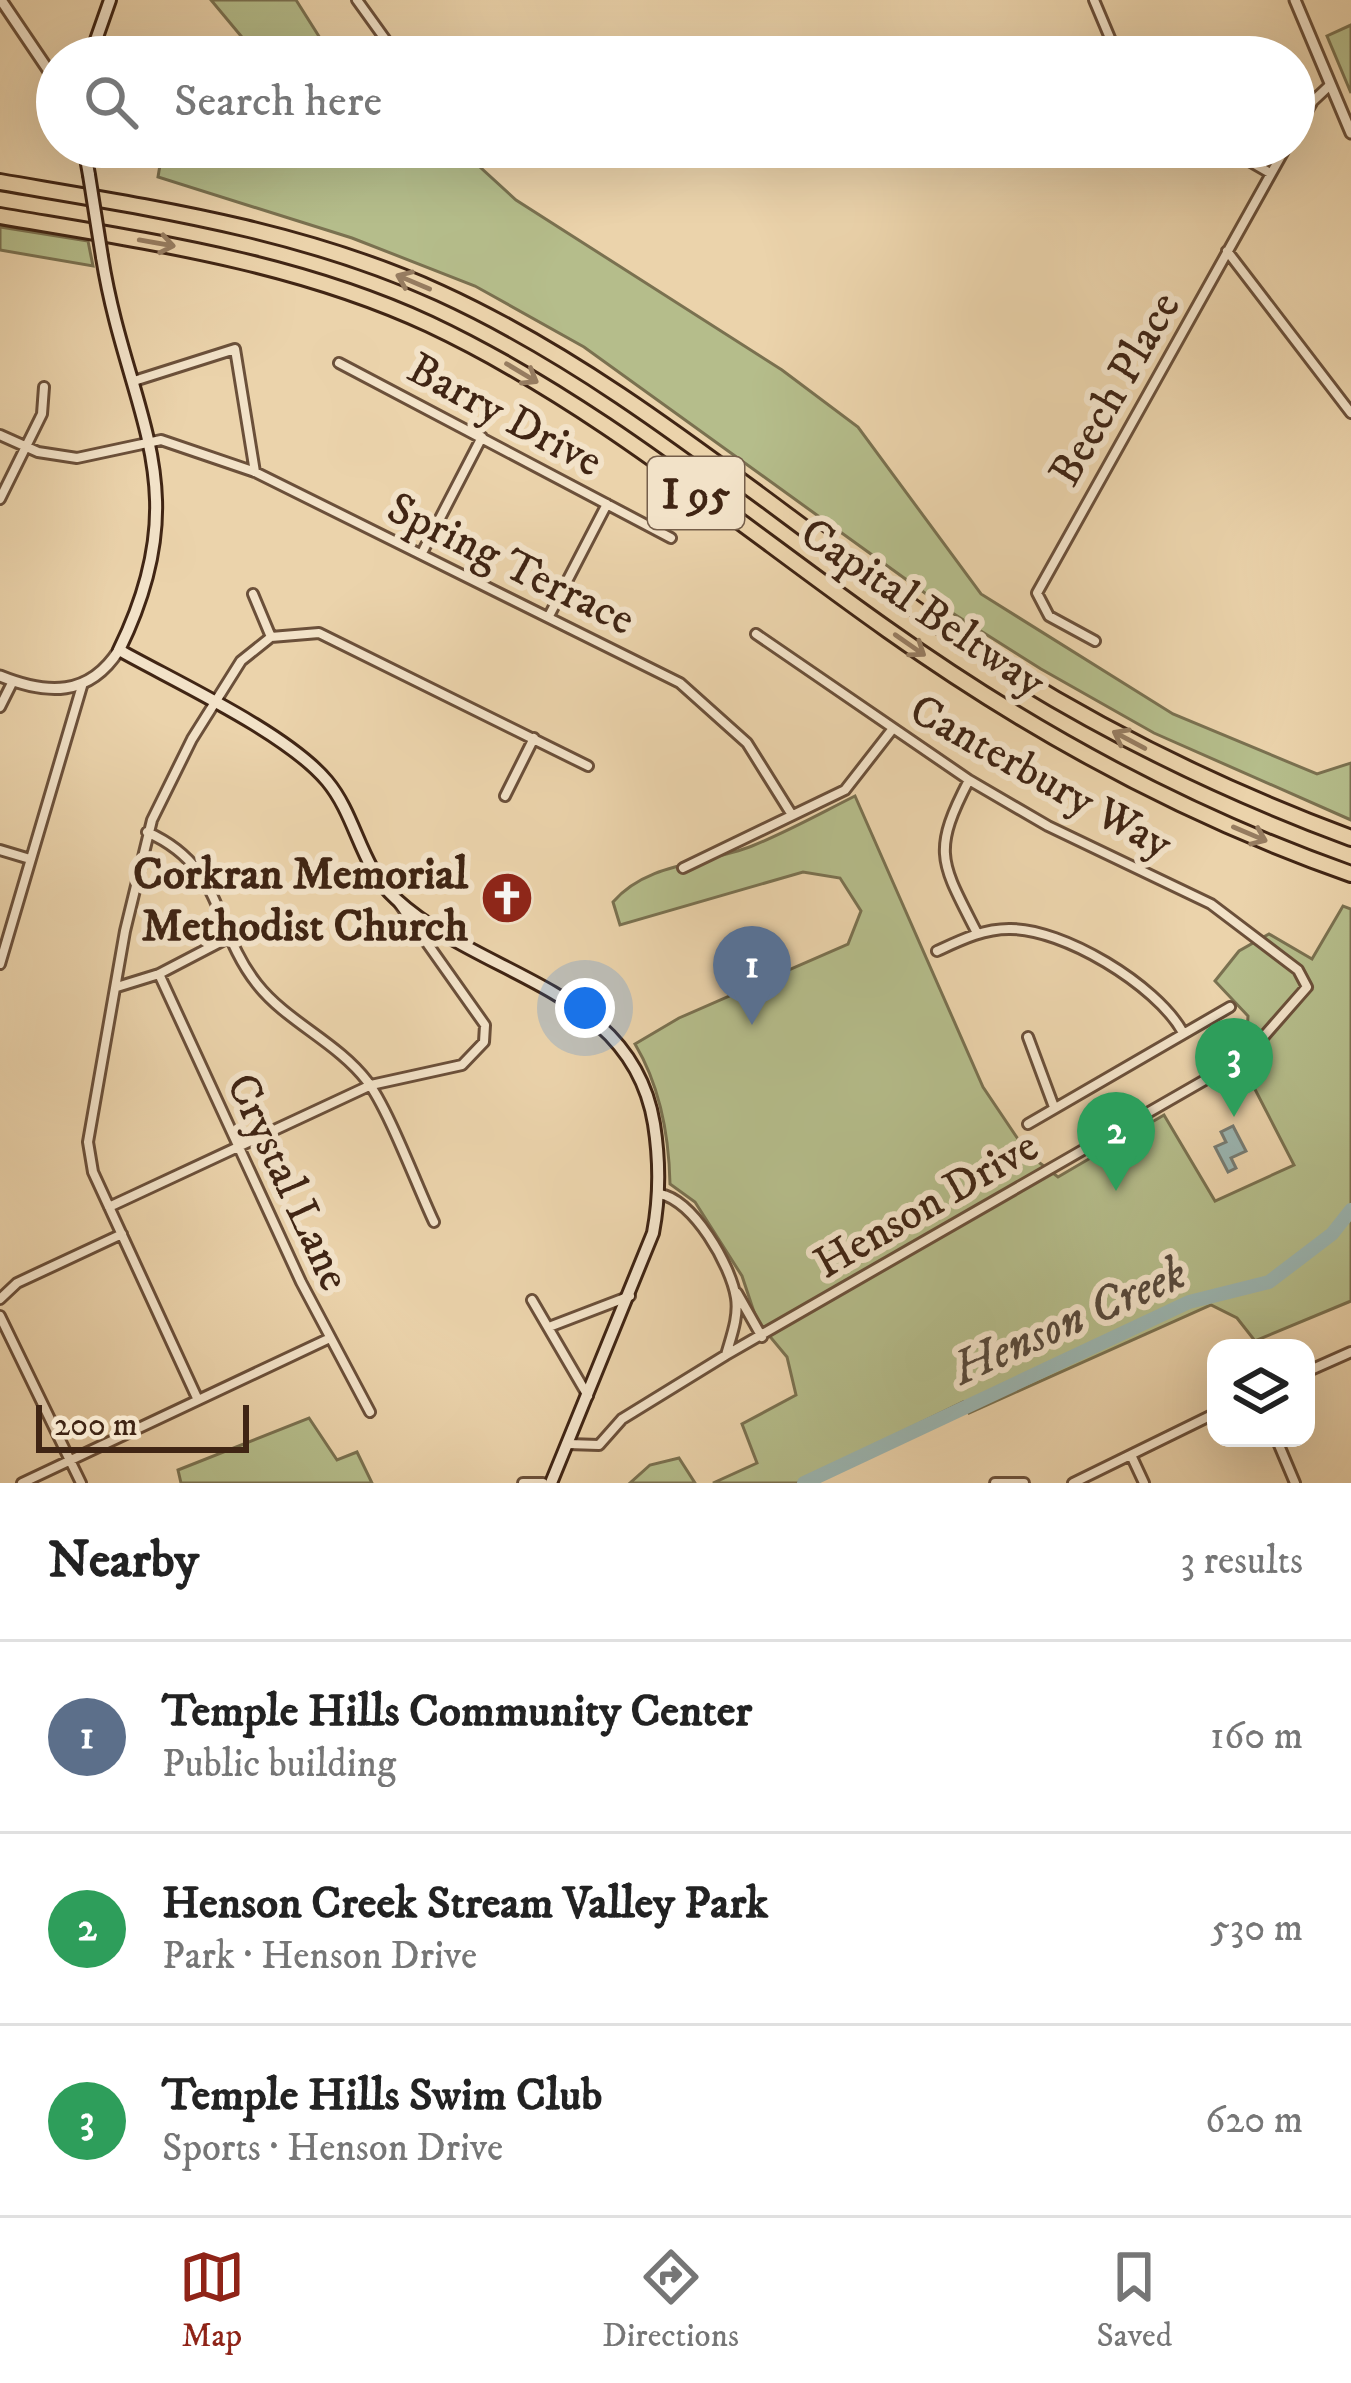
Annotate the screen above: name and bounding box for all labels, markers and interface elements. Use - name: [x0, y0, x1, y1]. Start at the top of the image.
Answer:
- search box: [36, 36, 1315, 168]
- icon: search: [78, 69, 144, 135]
- text: Search here: [174, 74, 382, 130]
- one-way arrow: [136, 232, 175, 255]
- one-way arrow: [395, 270, 432, 291]
- street label: Beech Place: [1038, 282, 1194, 497]
- street label: Barry Drive: [398, 341, 611, 490]
- one-way arrow: [504, 362, 539, 386]
- road number: I 95: [648, 457, 744, 529]
- street label: Spring Terrace: [378, 481, 643, 649]
- street label: Capital Beltway: [789, 506, 1056, 711]
- one-way arrow: [893, 632, 926, 657]
- street label: Canterbury Way: [900, 682, 1182, 873]
- one-way arrow: [1112, 727, 1148, 750]
- one-way arrow: [1231, 825, 1268, 846]
- place label: Corkran Memorial Methodist Church: [133, 847, 468, 955]
- church icon: Corkran Memorial Methodist Church: [479, 870, 535, 926]
- pin: 1: [713, 926, 791, 1025]
- your location: [555, 978, 615, 1038]
- pin: 3: [1195, 1018, 1273, 1117]
- street label: Crystal Lane: [213, 1065, 362, 1300]
- pin: 2: [1077, 1092, 1155, 1191]
- street label: Henson Drive: [804, 1119, 1049, 1292]
- water label: Henson Creek: [942, 1244, 1196, 1400]
- map controls: [1207, 1339, 1315, 1447]
- button: layers: [1207, 1339, 1315, 1447]
- scale bar: [36, 1399, 249, 1452]
- text: 200 m: [54, 1405, 138, 1446]
- text: Nearby: [48, 1529, 199, 1593]
- text: 3 results: [1180, 1537, 1303, 1586]
- text: Temple Hills Community Center: [162, 1684, 752, 1740]
- text: 1: [80, 1712, 94, 1761]
- text: 160 m: [1210, 1712, 1303, 1761]
- text: Public building: [162, 1740, 396, 1789]
- text: Henson Creek Stream Valley Park: [162, 1876, 768, 1932]
- text: 2: [77, 1904, 97, 1953]
- text: 530 m: [1210, 1904, 1303, 1953]
- text: Park · Henson Drive: [162, 1932, 477, 1981]
- text: Temple Hills Swim Club: [162, 2068, 602, 2124]
- text: 3: [80, 2096, 94, 2145]
- text: 620 m: [1205, 2096, 1303, 2145]
- text: Sports · Henson Drive: [162, 2124, 503, 2173]
- tab: Map: [179, 2244, 245, 2357]
- tab: Directions: [602, 2244, 739, 2357]
- tab: Saved: [1096, 2244, 1172, 2357]

